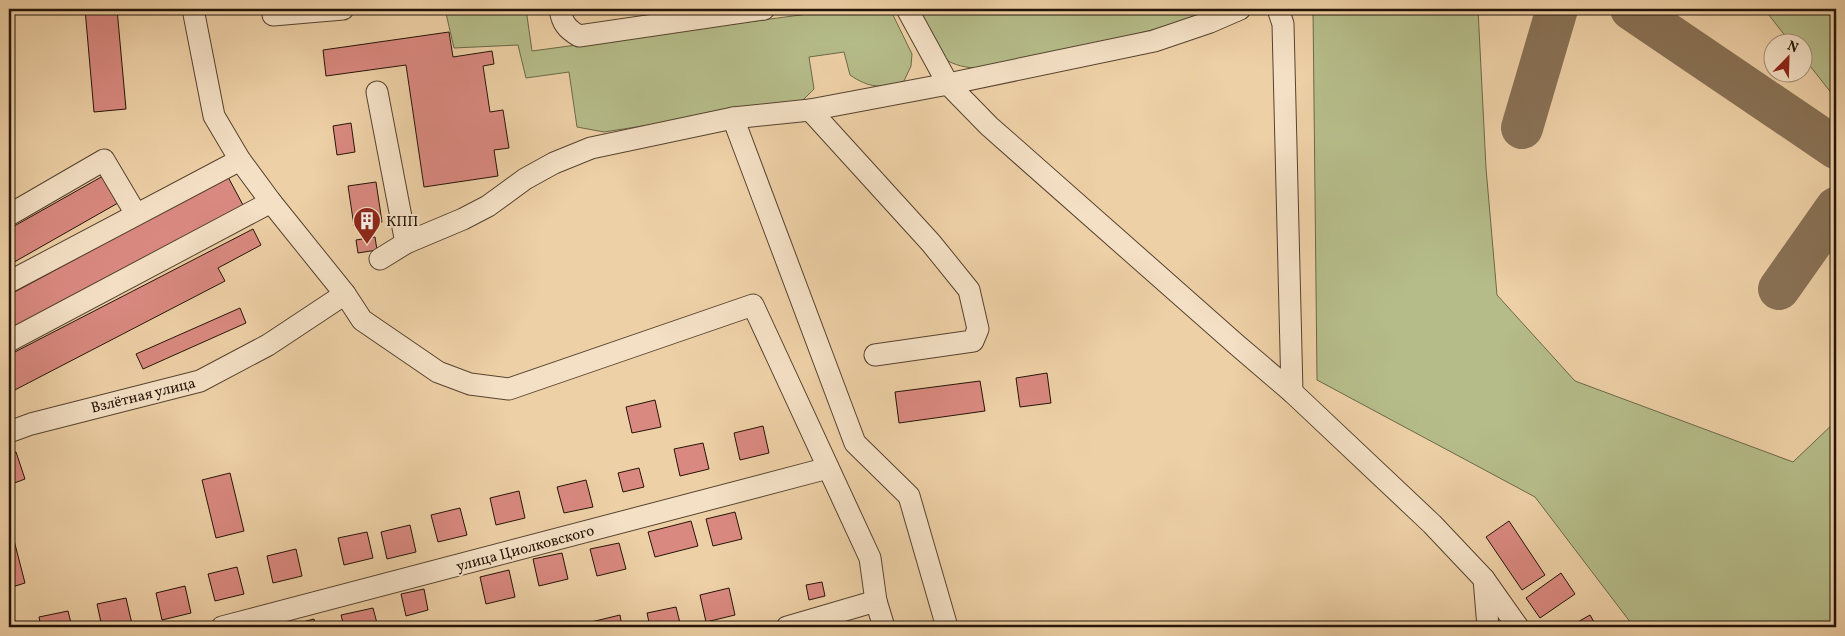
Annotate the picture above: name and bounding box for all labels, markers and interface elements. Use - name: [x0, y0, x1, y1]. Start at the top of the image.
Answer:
- north arrow: [1762, 32, 1812, 82]
- text: N: [1784, 37, 1801, 58]
- building icon: КПП: [352, 206, 382, 245]
- place label: КПП: [386, 212, 418, 233]
- street label: Взлётная улица: [89, 373, 198, 420]
- street label: улица Циолковского: [454, 521, 597, 578]

